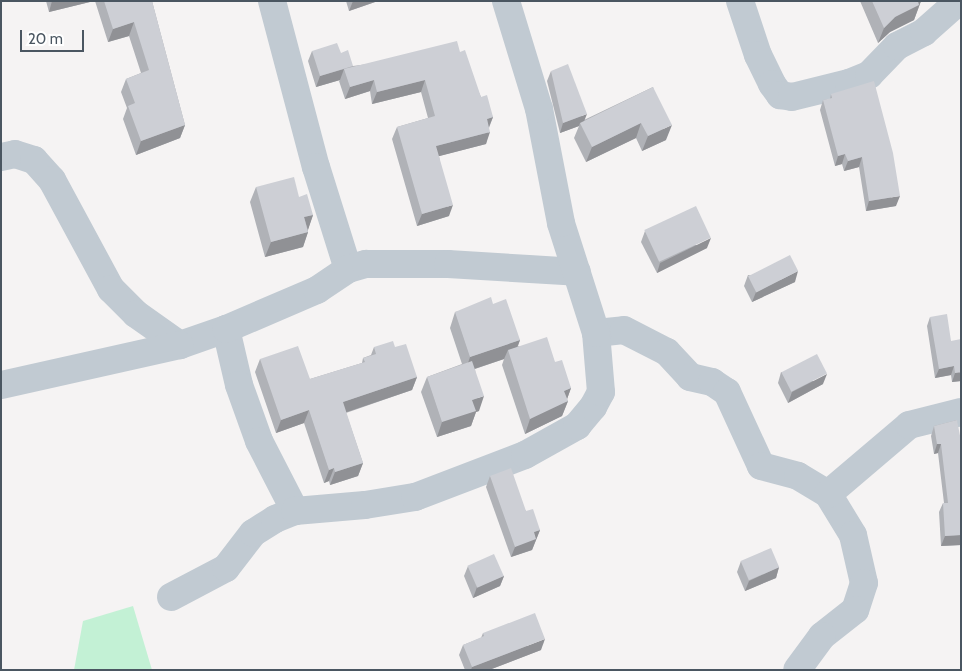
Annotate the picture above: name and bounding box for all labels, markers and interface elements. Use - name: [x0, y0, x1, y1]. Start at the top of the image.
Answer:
- scale bar: [22, 20, 86, 52]
- text: 20 m: [28, 30, 63, 48]

